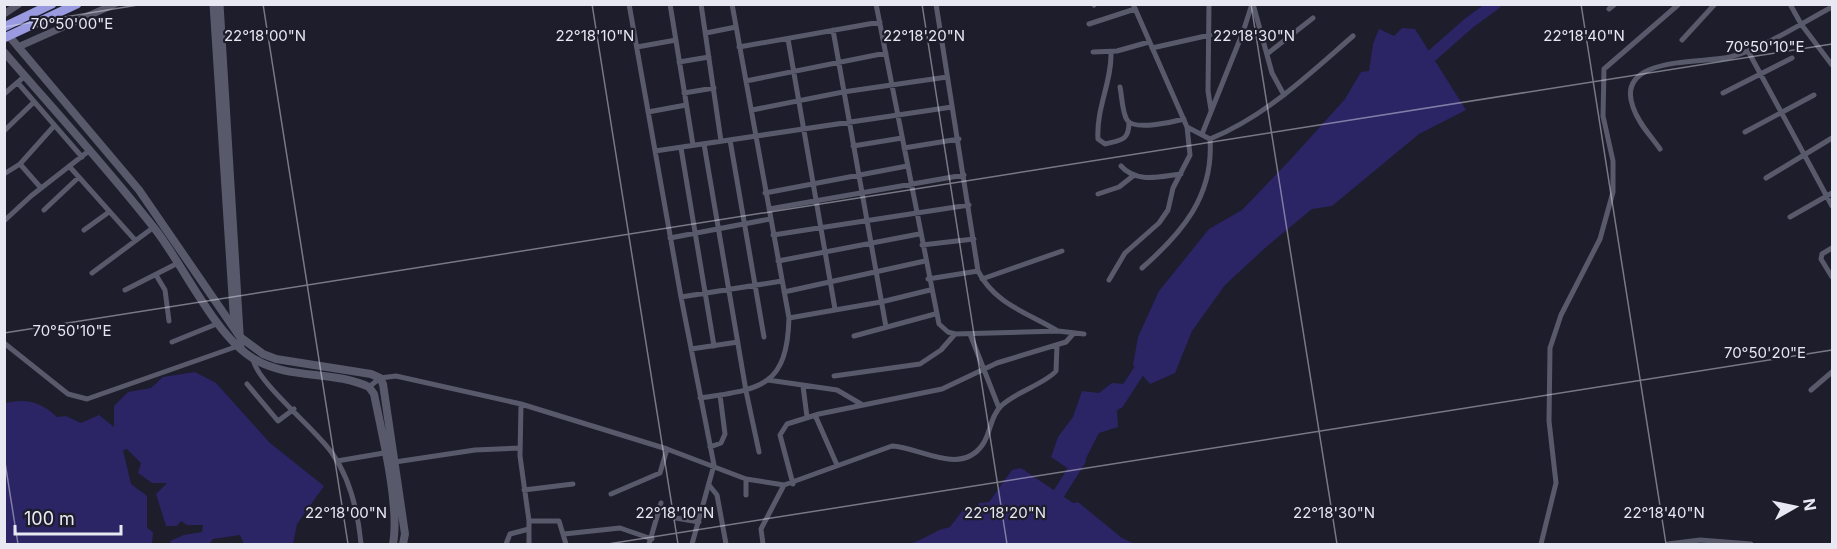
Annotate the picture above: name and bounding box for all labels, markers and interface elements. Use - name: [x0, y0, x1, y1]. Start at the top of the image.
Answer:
- text: 70°50'00"E: [31, 14, 113, 33]
- text: 22°18'00"N: [224, 26, 306, 45]
- text: 22°18'10"N: [556, 26, 634, 45]
- text: 22°18'20"N: [883, 26, 965, 45]
- text: 22°18'30"N: [1213, 26, 1295, 45]
- text: 22°18'40"N: [1543, 26, 1625, 45]
- text: 70°50'10"E: [1725, 37, 1805, 56]
- text: 70°50'10"E: [32, 321, 112, 340]
- text: 70°50'20"E: [1724, 343, 1806, 362]
- north arrow: [1765, 477, 1825, 537]
- text: N: [1799, 497, 1821, 512]
- scale bar: [15, 498, 122, 536]
- text: 22°18'00"N: [305, 503, 387, 522]
- text: 22°18'10"N: [636, 503, 714, 522]
- text: 22°18'20"N: [964, 503, 1046, 522]
- text: 22°18'30"N: [1293, 503, 1375, 522]
- text: 22°18'40"N: [1623, 503, 1705, 522]
- text: 100 m: [24, 508, 75, 529]

